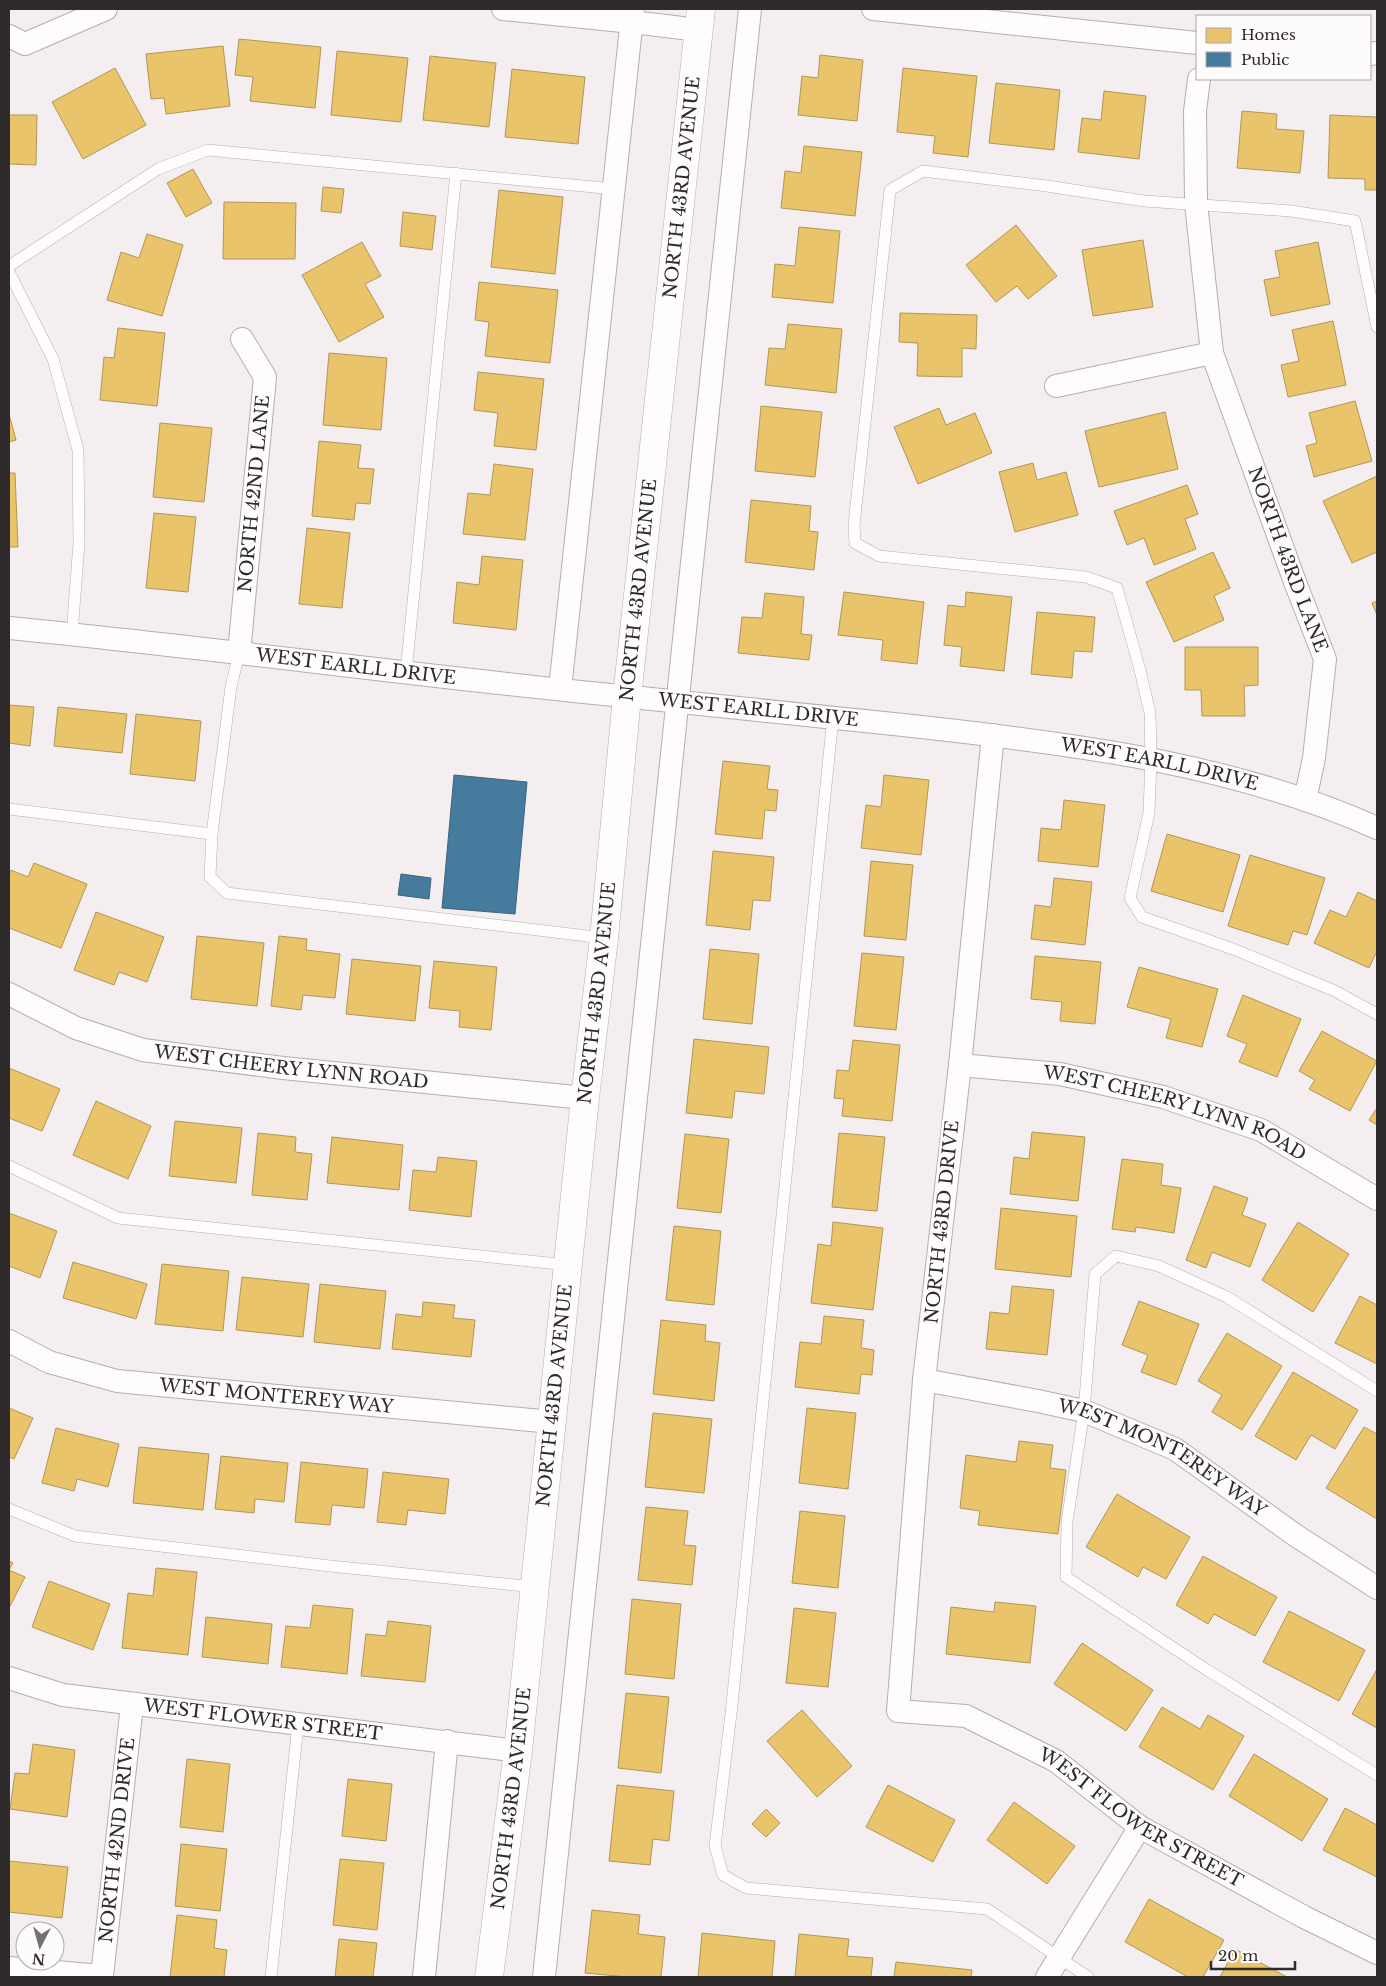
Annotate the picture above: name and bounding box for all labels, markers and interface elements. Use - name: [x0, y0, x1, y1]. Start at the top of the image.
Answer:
- legend: [1196, 15, 1371, 80]
- text: Homes: [1241, 25, 1296, 44]
- text: Public: [1241, 50, 1289, 69]
- street label: NORTH 43RD AVENUE: [659, 75, 705, 300]
- street label: NORTH 42ND LANE: [234, 394, 274, 593]
- street label: NORTH 43RD LANE: [1243, 464, 1332, 655]
- street label: NORTH 43RD AVENUE: [616, 478, 661, 702]
- street label: WEST EARLL DRIVE: [254, 644, 457, 689]
- street label: WEST EARLL DRIVE: [656, 689, 860, 731]
- street label: WEST EARLL DRIVE: [1058, 733, 1261, 795]
- street label: NORTH 43RD AVENUE: [573, 881, 620, 1105]
- street label: WEST CHEERY LYNN ROAD: [152, 1040, 430, 1093]
- street label: WEST CHEERY LYNN ROAD: [1042, 1061, 1310, 1165]
- street label: NORTH 43RD DRIVE: [920, 1119, 964, 1325]
- street label: NORTH 43RD AVENUE: [532, 1283, 577, 1508]
- street label: WEST MONTEREY WAY: [158, 1374, 395, 1418]
- street label: WEST MONTEREY WAY: [1055, 1394, 1271, 1522]
- street label: NORTH 43RD AVENUE: [487, 1686, 535, 1911]
- street label: WEST FLOWER STREET: [141, 1694, 384, 1745]
- street label: NORTH 42ND DRIVE: [95, 1736, 139, 1944]
- street label: WEST FLOWER STREET: [1034, 1743, 1247, 1893]
- north arrow: [15, 1921, 65, 1971]
- scale bar: [1211, 1938, 1295, 1970]
- text: 20 m: [1218, 1946, 1258, 1965]
- text: N: [31, 1949, 46, 1969]

